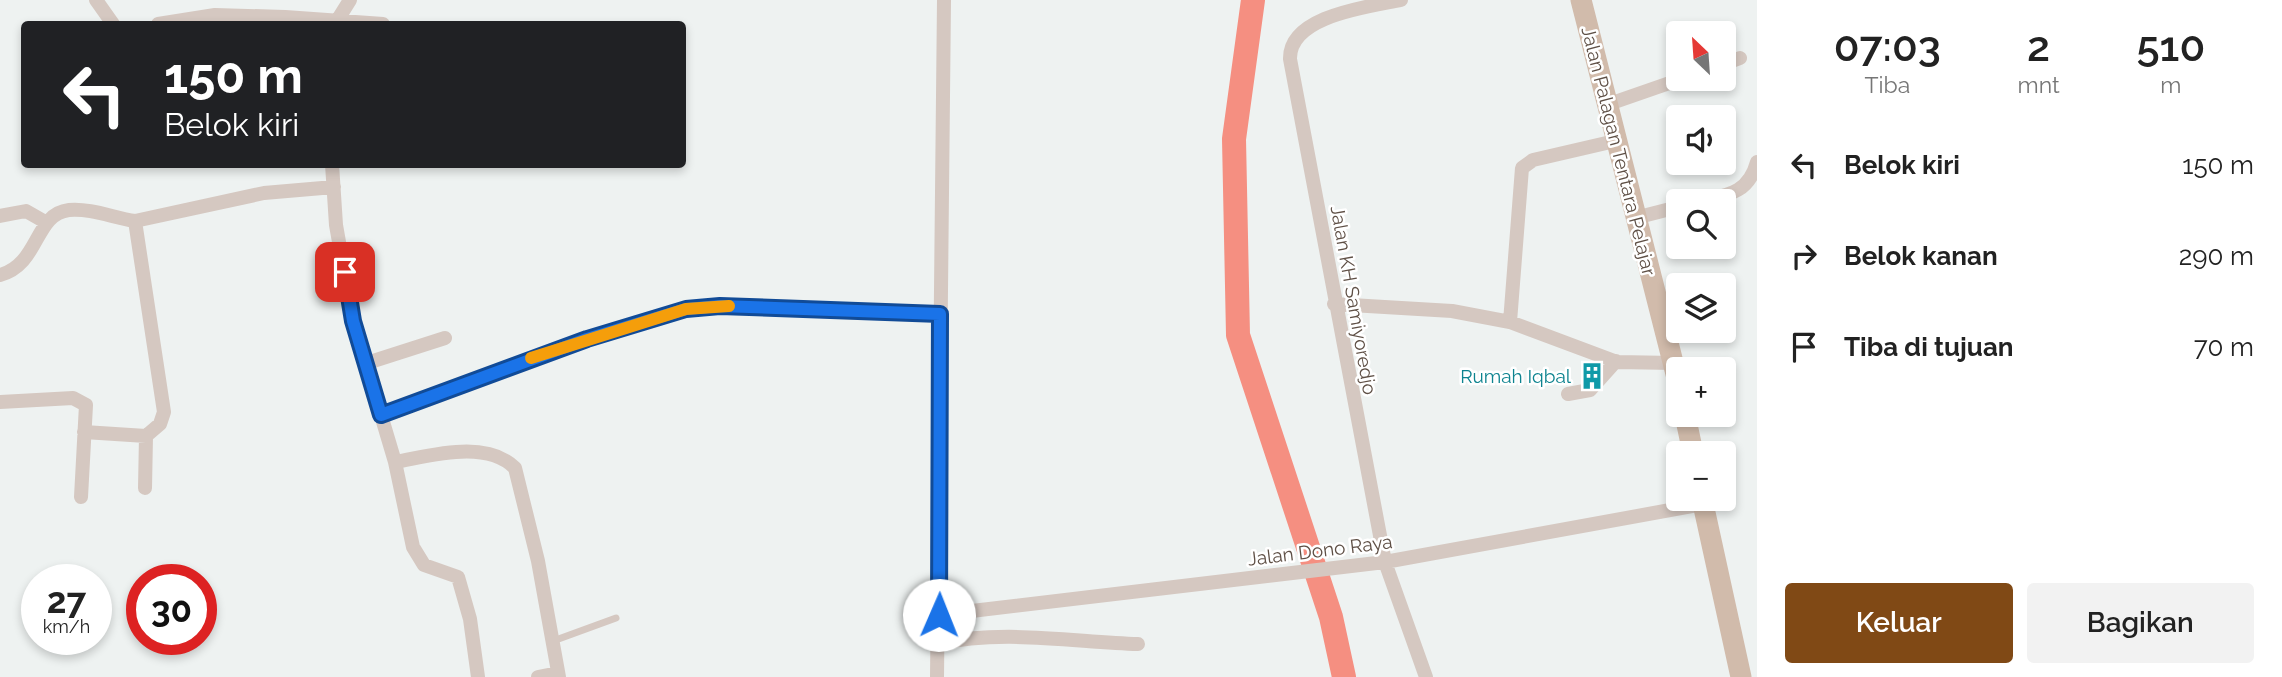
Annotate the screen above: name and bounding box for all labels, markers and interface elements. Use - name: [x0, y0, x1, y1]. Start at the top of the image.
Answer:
- north arrow: [1666, 21, 1736, 91]
- map controls: [1666, 21, 1736, 511]
- text: 07:03: [1834, 22, 1941, 71]
- text: 2: [2027, 22, 2050, 71]
- text: 510: [2136, 22, 2205, 71]
- street label: Jalan Palagan Tentara Pelajar: [1577, 24, 1661, 278]
- text: 150 m: [164, 47, 303, 104]
- icon: left: [49, 49, 140, 140]
- text: Tiba: [1864, 71, 1910, 98]
- text: mnt: [2018, 71, 2060, 98]
- text: m: [2160, 71, 2181, 98]
- button: sound: [1666, 105, 1736, 175]
- text: Belok kiri: [164, 106, 299, 143]
- icon: left: [1785, 146, 1823, 184]
- text: Belok kiri: [1844, 150, 1960, 180]
- text: 150 m: [2182, 150, 2254, 180]
- button: search: [1666, 189, 1736, 259]
- street label: Jalan KH Samiyoredjo: [1327, 204, 1381, 396]
- icon: right: [1785, 237, 1823, 275]
- text: Belok kanan: [1844, 241, 1998, 271]
- text: 290 m: [2179, 241, 2254, 271]
- pin: [315, 242, 375, 302]
- icon: arrive: [326, 253, 364, 291]
- button: layers: [1666, 273, 1736, 343]
- icon: arrive: [1785, 328, 1823, 366]
- text: Tiba di tujuan: [1844, 332, 2014, 362]
- text: 70 m: [2194, 332, 2254, 362]
- button: +: [1666, 357, 1736, 427]
- building icon: Rumah Iqbal: [1577, 361, 1607, 391]
- place label: Rumah Iqbal: [1460, 365, 1572, 387]
- button: −: [1666, 441, 1736, 511]
- street label: Jalan Dono Raya: [1246, 530, 1394, 570]
- speed limit sign: 30: [126, 564, 217, 655]
- position arrow: [902, 578, 976, 652]
- text: 27: [47, 580, 86, 621]
- button: Keluar: [1785, 583, 2013, 663]
- button: Bagikan: [2027, 583, 2254, 663]
- text: km/h: [43, 616, 90, 637]

